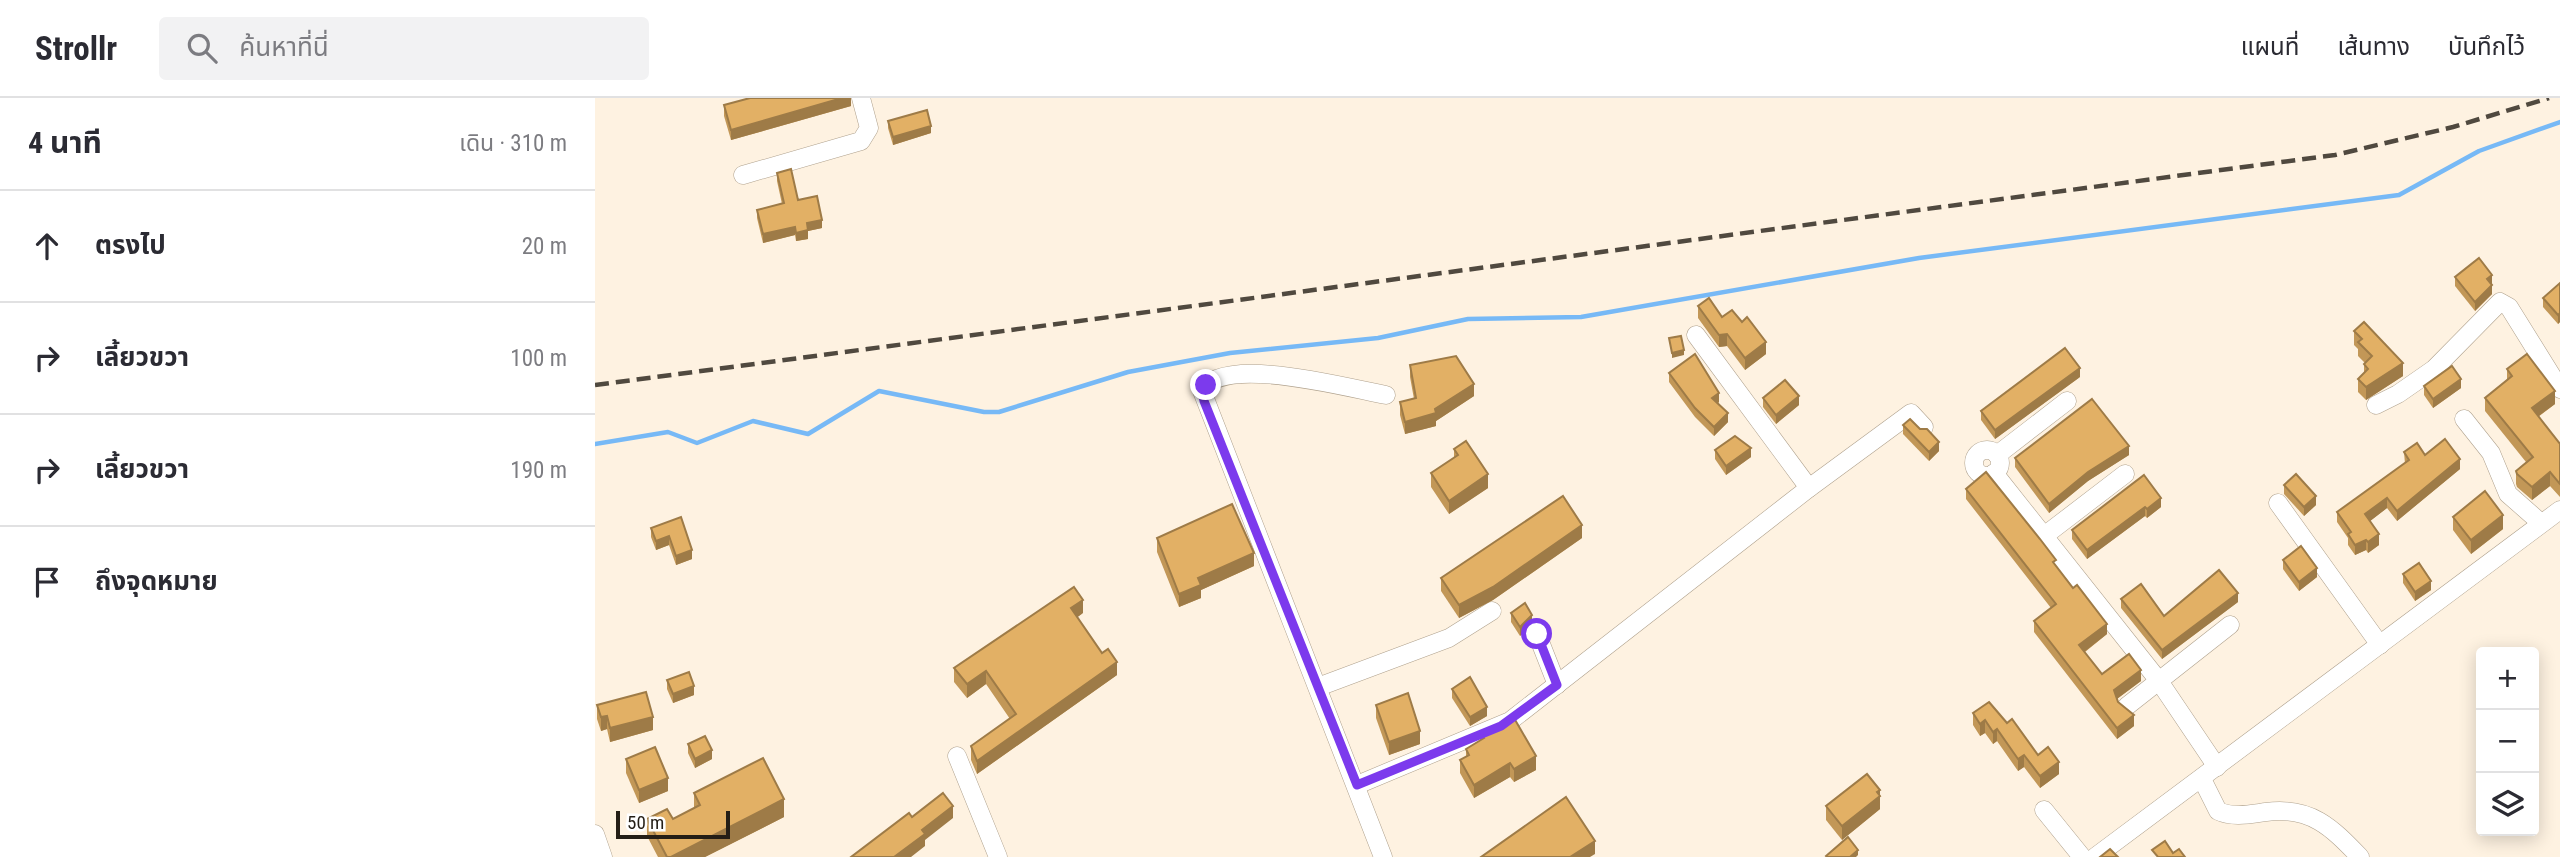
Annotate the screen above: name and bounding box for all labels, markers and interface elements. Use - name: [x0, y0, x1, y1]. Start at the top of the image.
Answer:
- search box: [159, 17, 649, 80]
- text: Strollr: [35, 29, 117, 68]
- icon: search: [183, 29, 221, 67]
- text: ค้นหาที่นี่: [239, 32, 329, 62]
- text: แผนที่: [2241, 33, 2299, 61]
- text: เส้นทาง: [2337, 33, 2410, 61]
- text: บันทึกไว้: [2448, 33, 2525, 61]
- text: 4 นาที: [28, 125, 102, 160]
- text: เดิน · 310 m: [459, 130, 567, 157]
- icon: ahead: [28, 227, 66, 265]
- text: ตรงไป: [95, 230, 166, 260]
- text: 20 m: [522, 233, 567, 260]
- icon: right: [28, 339, 66, 377]
- text: เลี้ยวขวา: [95, 342, 189, 372]
- text: 100 m: [510, 345, 567, 372]
- route end: [1190, 369, 1221, 400]
- icon: right: [28, 451, 66, 489]
- text: เลี้ยวขวา: [95, 454, 189, 484]
- text: 190 m: [510, 457, 567, 484]
- icon: arrive: [28, 563, 66, 601]
- text: ถึงจุดหมาย: [95, 566, 218, 596]
- route start: [1521, 618, 1552, 649]
- map controls: [2476, 647, 2539, 836]
- button: +: [2476, 647, 2539, 710]
- button: −: [2476, 710, 2539, 773]
- button: layers: [2476, 773, 2539, 836]
- scale bar: [616, 808, 730, 840]
- text: 50 m: [627, 811, 664, 834]

